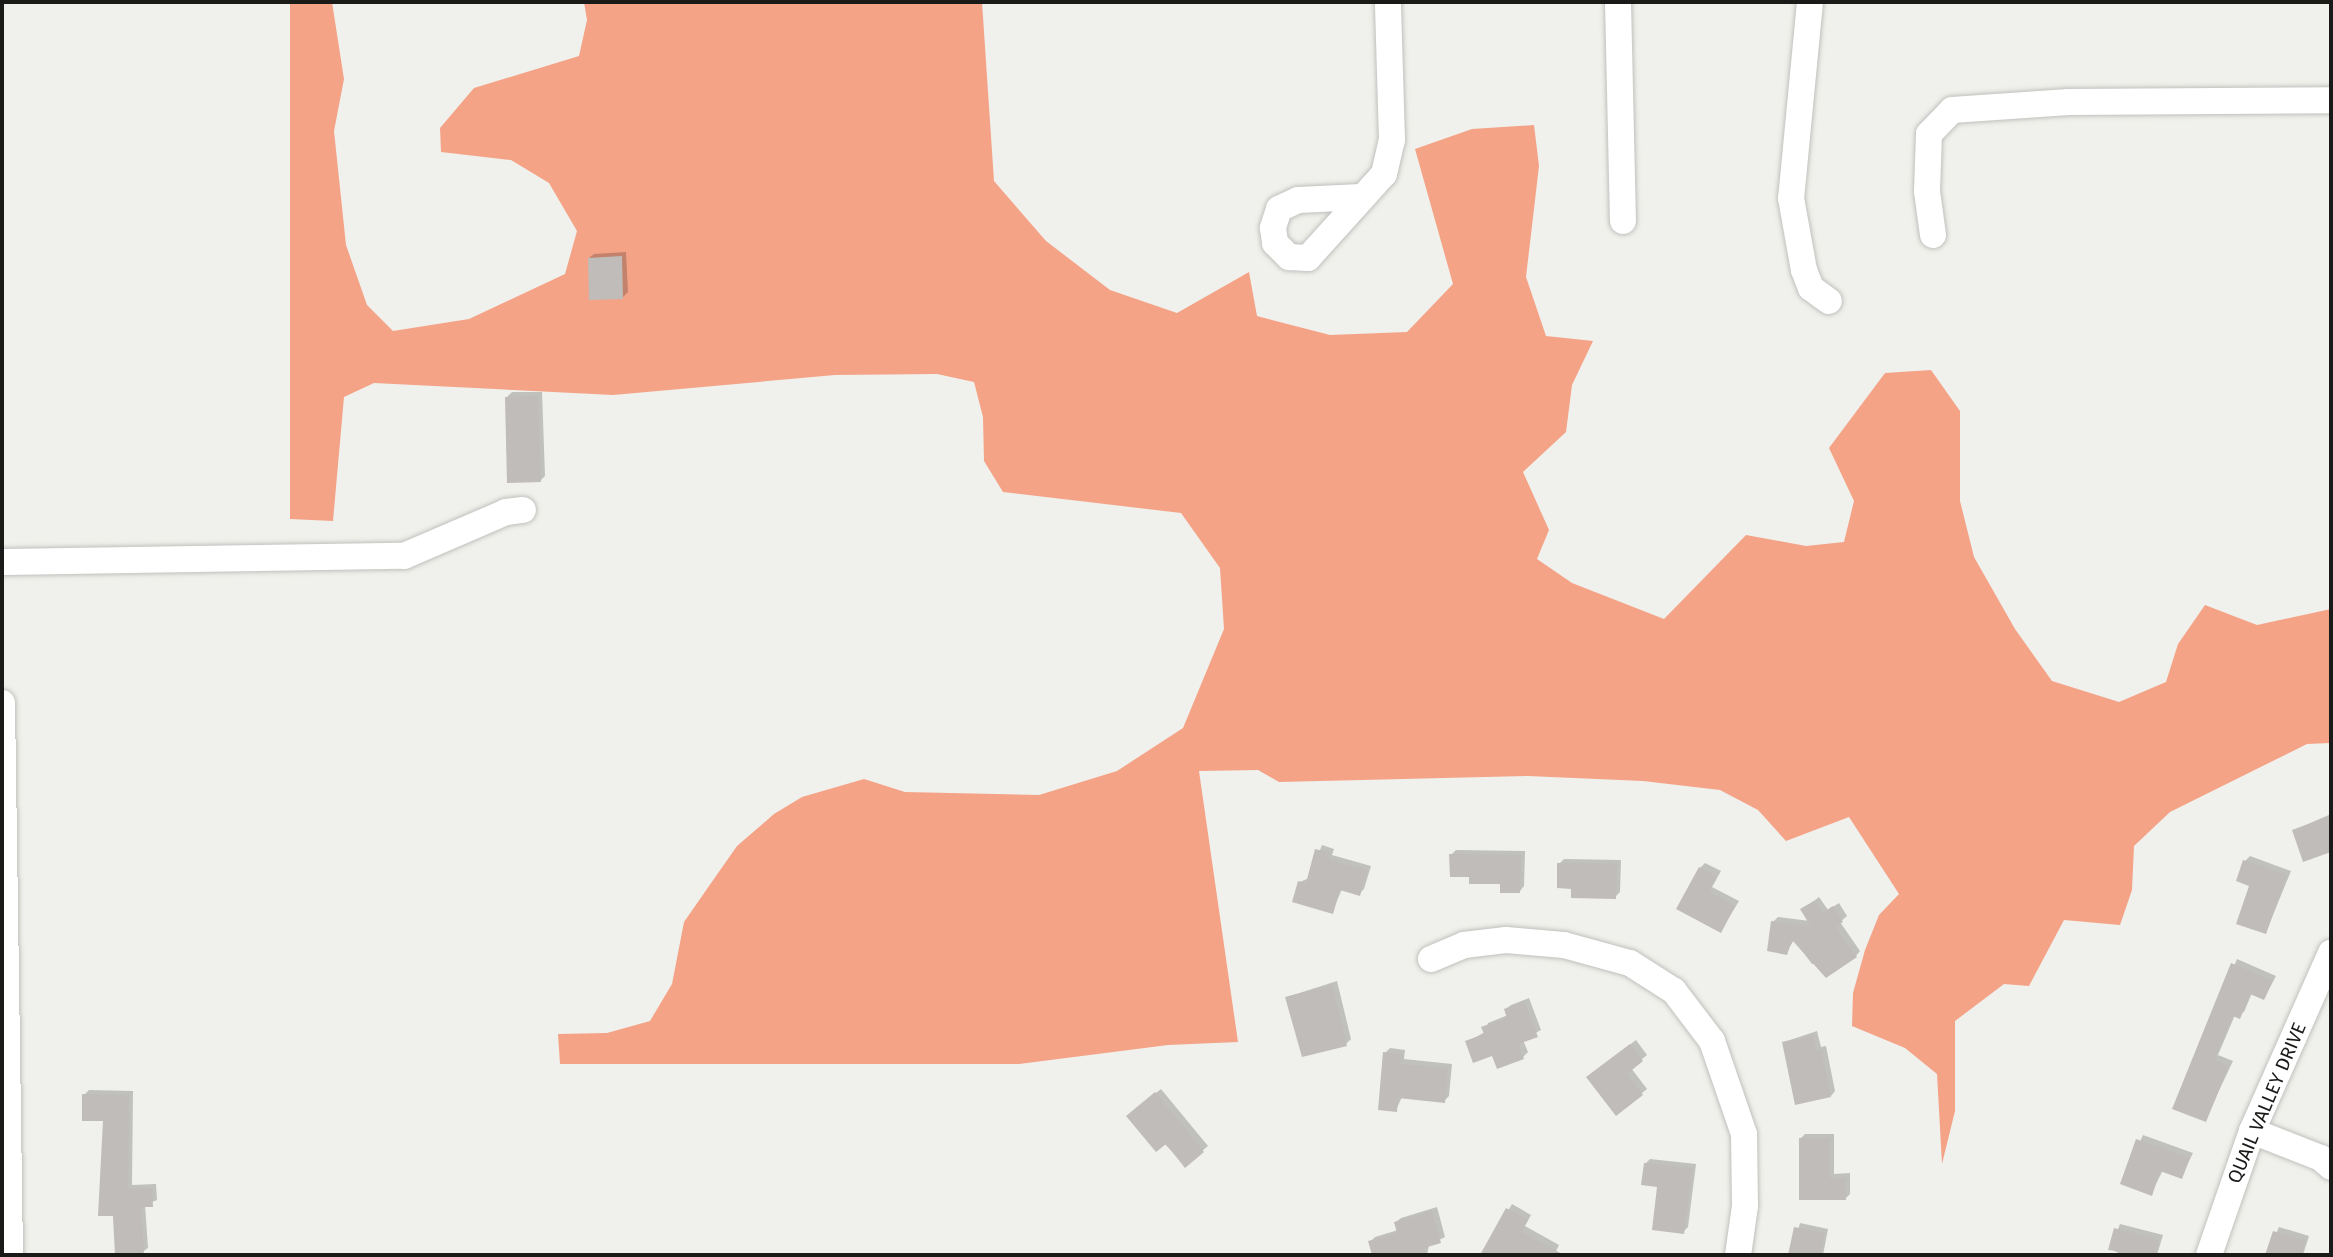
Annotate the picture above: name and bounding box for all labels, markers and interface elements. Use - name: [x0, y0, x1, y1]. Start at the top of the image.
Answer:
- street label: QUAIL VALLEY DRIVE: [2223, 1019, 2311, 1187]

